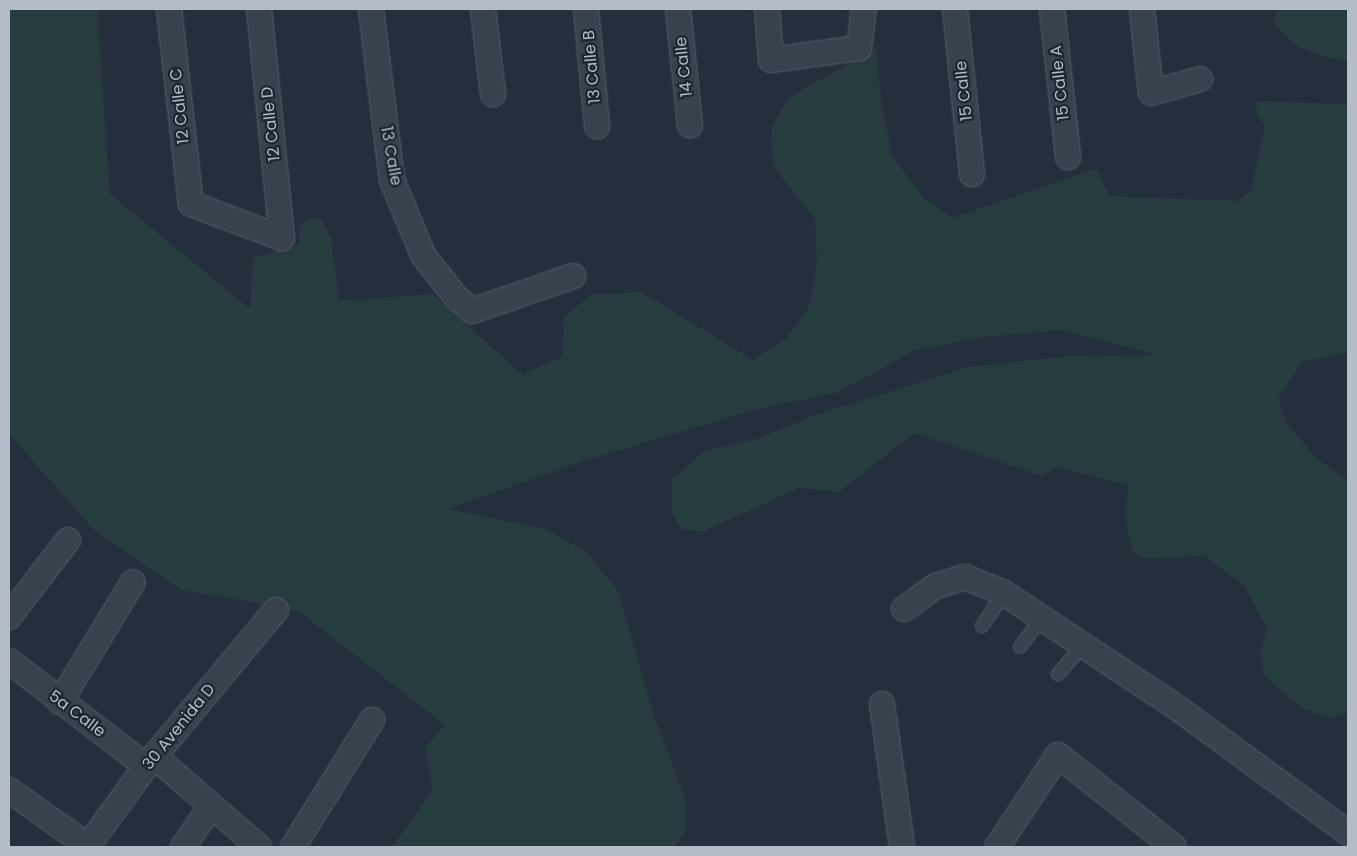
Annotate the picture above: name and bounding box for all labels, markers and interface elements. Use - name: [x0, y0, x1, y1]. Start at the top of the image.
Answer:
- street label: 13 Calle B: [579, 29, 605, 105]
- street label: 14 Calle: [671, 36, 697, 98]
- street label: 15 Calle A: [1047, 44, 1073, 122]
- street label: 15 Calle: [951, 60, 977, 122]
- street label: 12 Calle C: [166, 67, 194, 145]
- street label: 12 Calle D: [258, 86, 284, 162]
- street label: 13 Calle: [376, 125, 406, 187]
- street label: 30 Avenida D: [139, 680, 219, 774]
- street label: 5a Calle: [45, 686, 109, 742]

